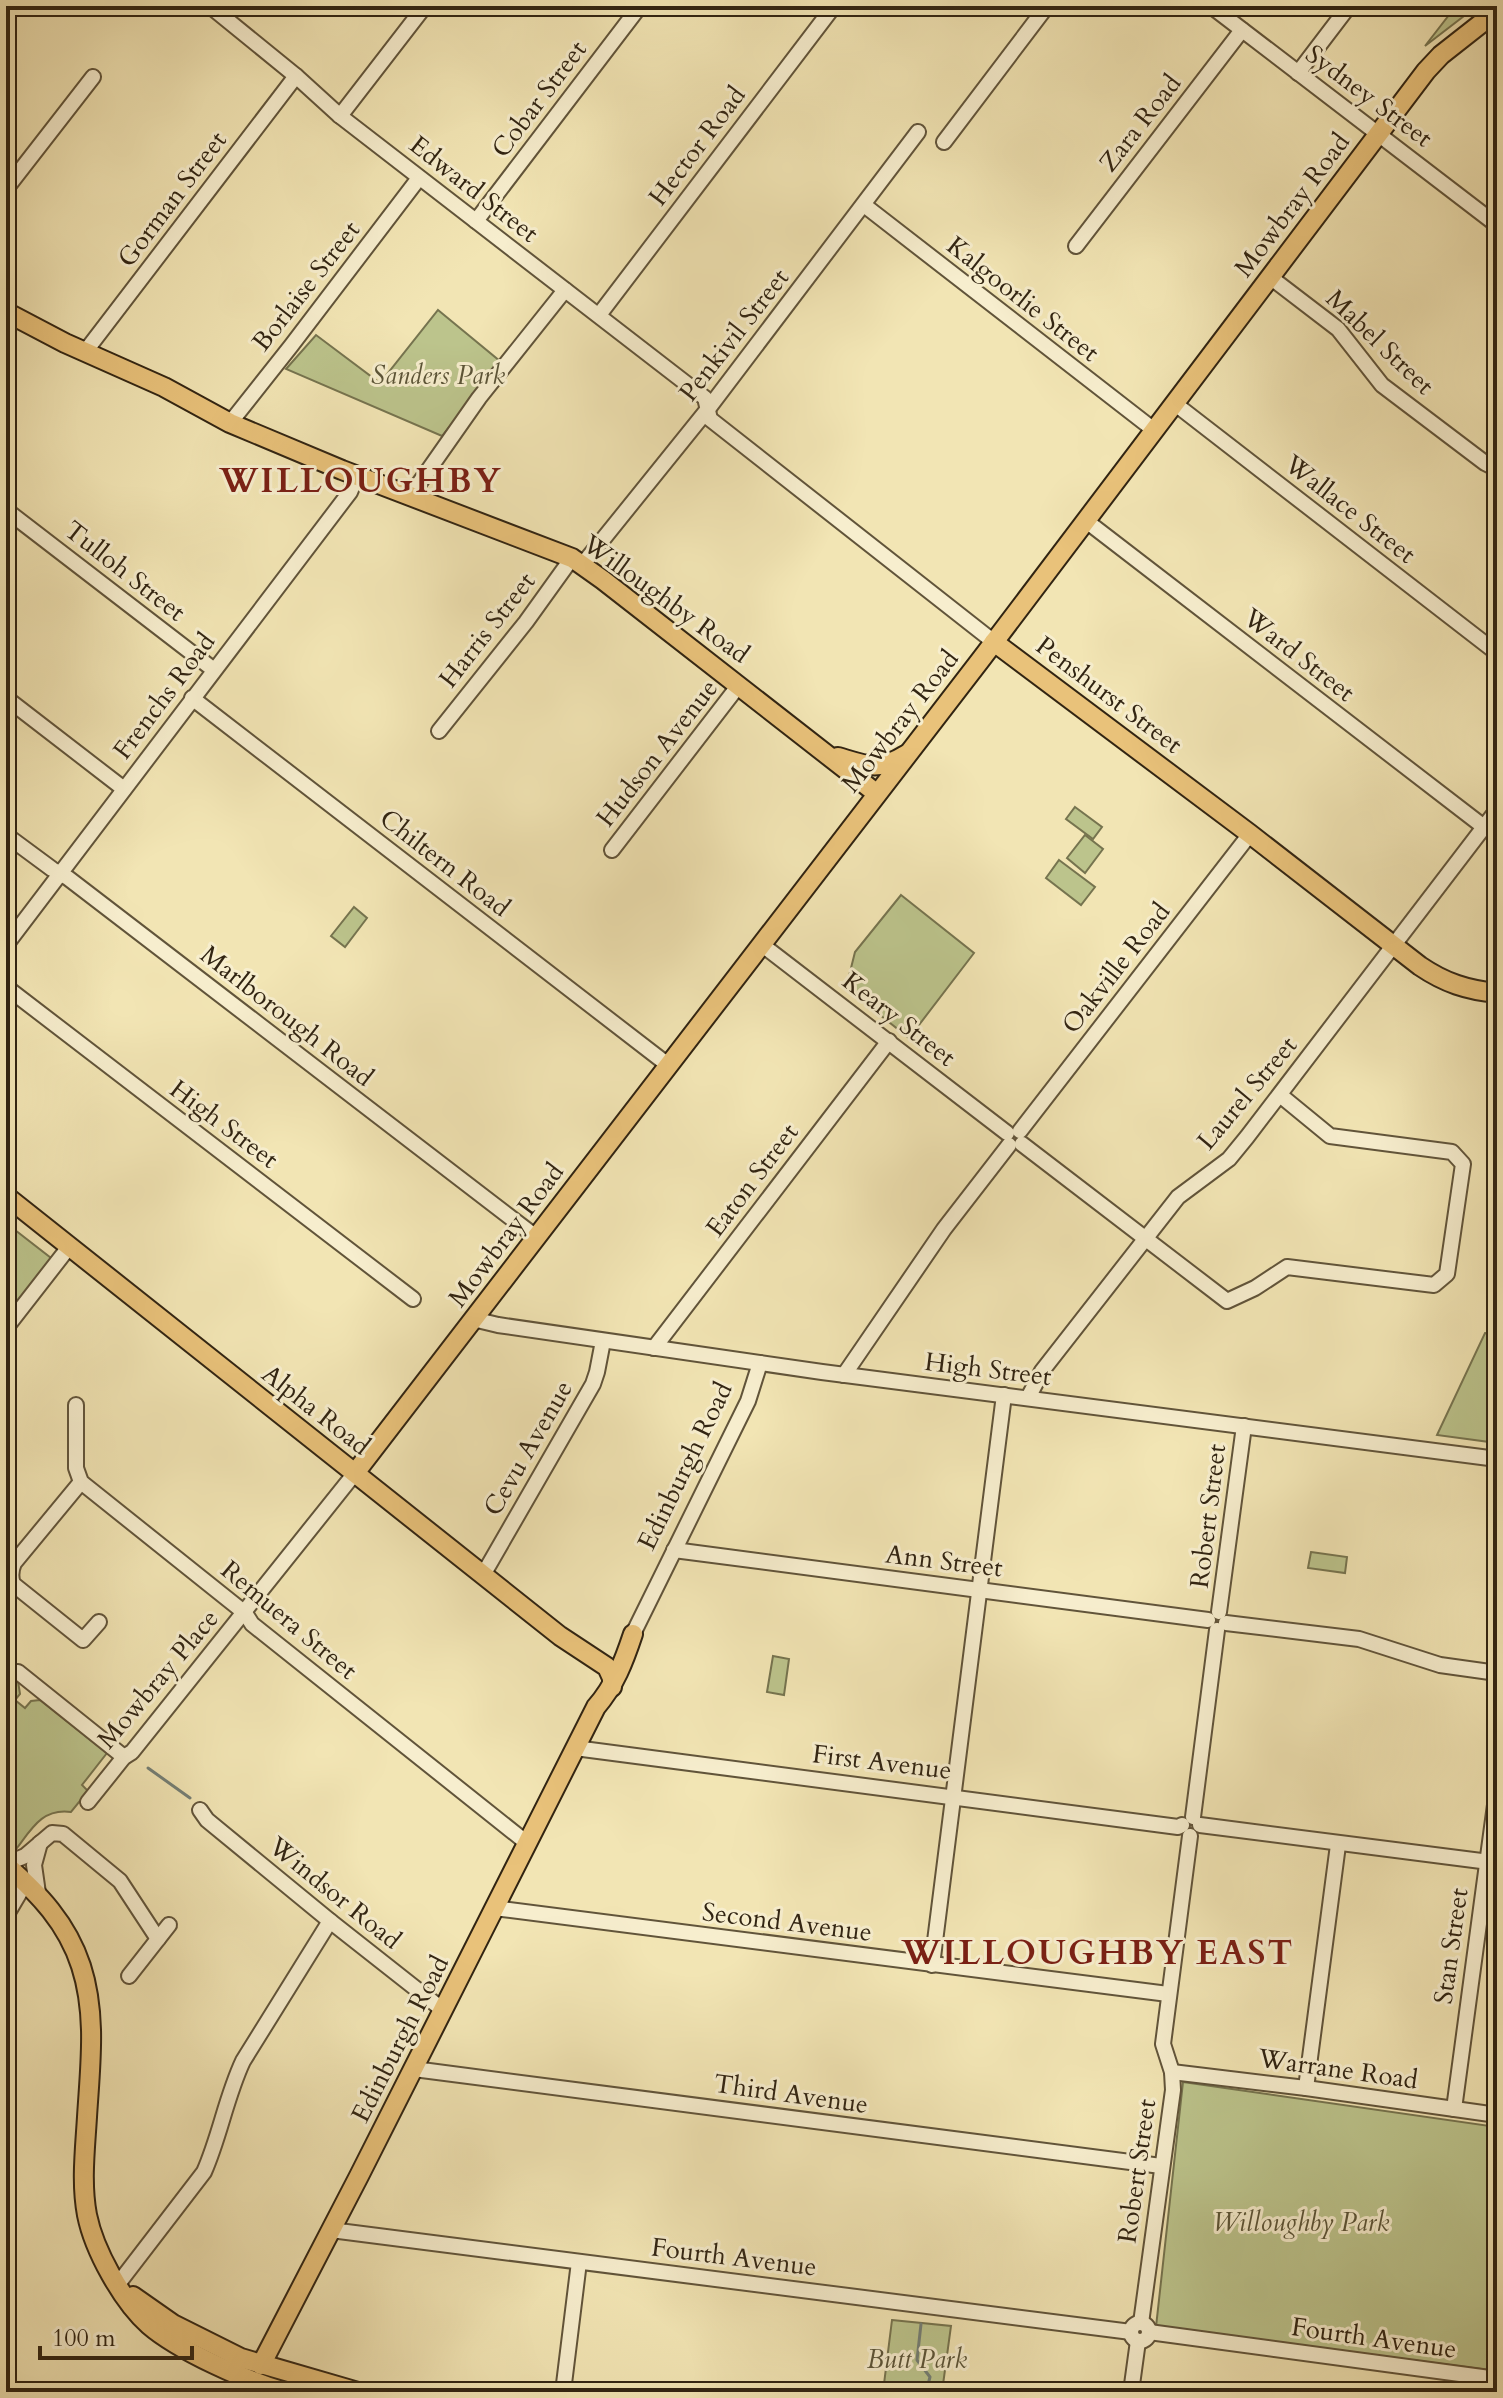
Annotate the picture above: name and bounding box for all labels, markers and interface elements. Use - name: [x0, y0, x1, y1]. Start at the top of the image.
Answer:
- street label: Cobar Street: [483, 33, 595, 165]
- street label: Sydney Street: [1298, 37, 1440, 155]
- street label: Zara Road: [1091, 67, 1189, 179]
- street label: Hector Road: [641, 79, 754, 213]
- street label: Gorman Street: [109, 124, 235, 274]
- street label: Mowbray Road: [1226, 126, 1358, 284]
- street label: Edward Street: [402, 128, 546, 250]
- street label: Borlaise Street: [244, 214, 368, 358]
- street label: Kalgoorlie Street: [939, 228, 1107, 370]
- street label: Penkivil Street: [671, 261, 797, 409]
- street label: Mabel Street: [1318, 282, 1442, 402]
- park label: Sanders Park: [371, 358, 505, 393]
- street label: Wallace Street: [1276, 446, 1423, 571]
- district label: WILLOUGHBY: [218, 458, 503, 504]
- street label: Tulloh Street: [57, 513, 193, 629]
- street label: Willoughby Road: [575, 526, 757, 672]
- street label: Harris Street: [431, 565, 543, 695]
- street label: Ward Street: [1235, 600, 1362, 710]
- street label: Frenchs Road: [105, 626, 223, 766]
- street label: Penshurst Street: [1029, 628, 1189, 762]
- street label: Mowbray Road: [833, 642, 967, 800]
- street label: Hudson Avenue: [588, 672, 726, 834]
- street label: Chiltern Road: [373, 801, 518, 925]
- street label: Oakville Road: [1054, 895, 1178, 1041]
- street label: Marlborough Road: [193, 937, 381, 1095]
- street label: Keary Street: [835, 964, 963, 1074]
- street label: Laurel Street: [1189, 1029, 1305, 1157]
- street label: High Street: [163, 1072, 285, 1176]
- street label: Eaton Street: [698, 1116, 806, 1244]
- street label: Mowbray Road: [440, 1156, 572, 1314]
- street label: High Street: [923, 1344, 1053, 1394]
- street label: Alpha Road: [255, 1357, 378, 1463]
- street label: Cevu Avenue: [475, 1374, 581, 1522]
- street label: Edinburgh Road: [629, 1376, 741, 1556]
- street label: Robert Street: [1182, 1442, 1234, 1590]
- street label: Ann Street: [884, 1536, 1004, 1586]
- street label: Remuera Street: [213, 1553, 365, 1687]
- street label: Mowbray Place: [89, 1602, 227, 1756]
- street label: First Avenue: [810, 1736, 954, 1788]
- street label: Windsor Road: [261, 1828, 409, 1957]
- street label: Stan Street: [1426, 1886, 1476, 2006]
- street label: Second Avenue: [700, 1894, 874, 1950]
- district label: WILLOUGHBY EAST: [900, 1930, 1295, 1976]
- street label: Edinburgh Road: [343, 1950, 457, 2128]
- street label: Warrane Road: [1255, 2040, 1420, 2098]
- street label: Third Avenue: [712, 2066, 870, 2122]
- street label: Robert Street: [1110, 2097, 1164, 2245]
- park label: Willoughby Park: [1213, 2205, 1389, 2240]
- street label: Fourth Avenue: [649, 2229, 819, 2285]
- street label: Fourth Avenue: [1289, 2309, 1459, 2367]
- scale bar: [40, 2310, 192, 2360]
- text: 100 m: [52, 2322, 116, 2355]
- park label: Butt Park: [867, 2342, 967, 2377]

